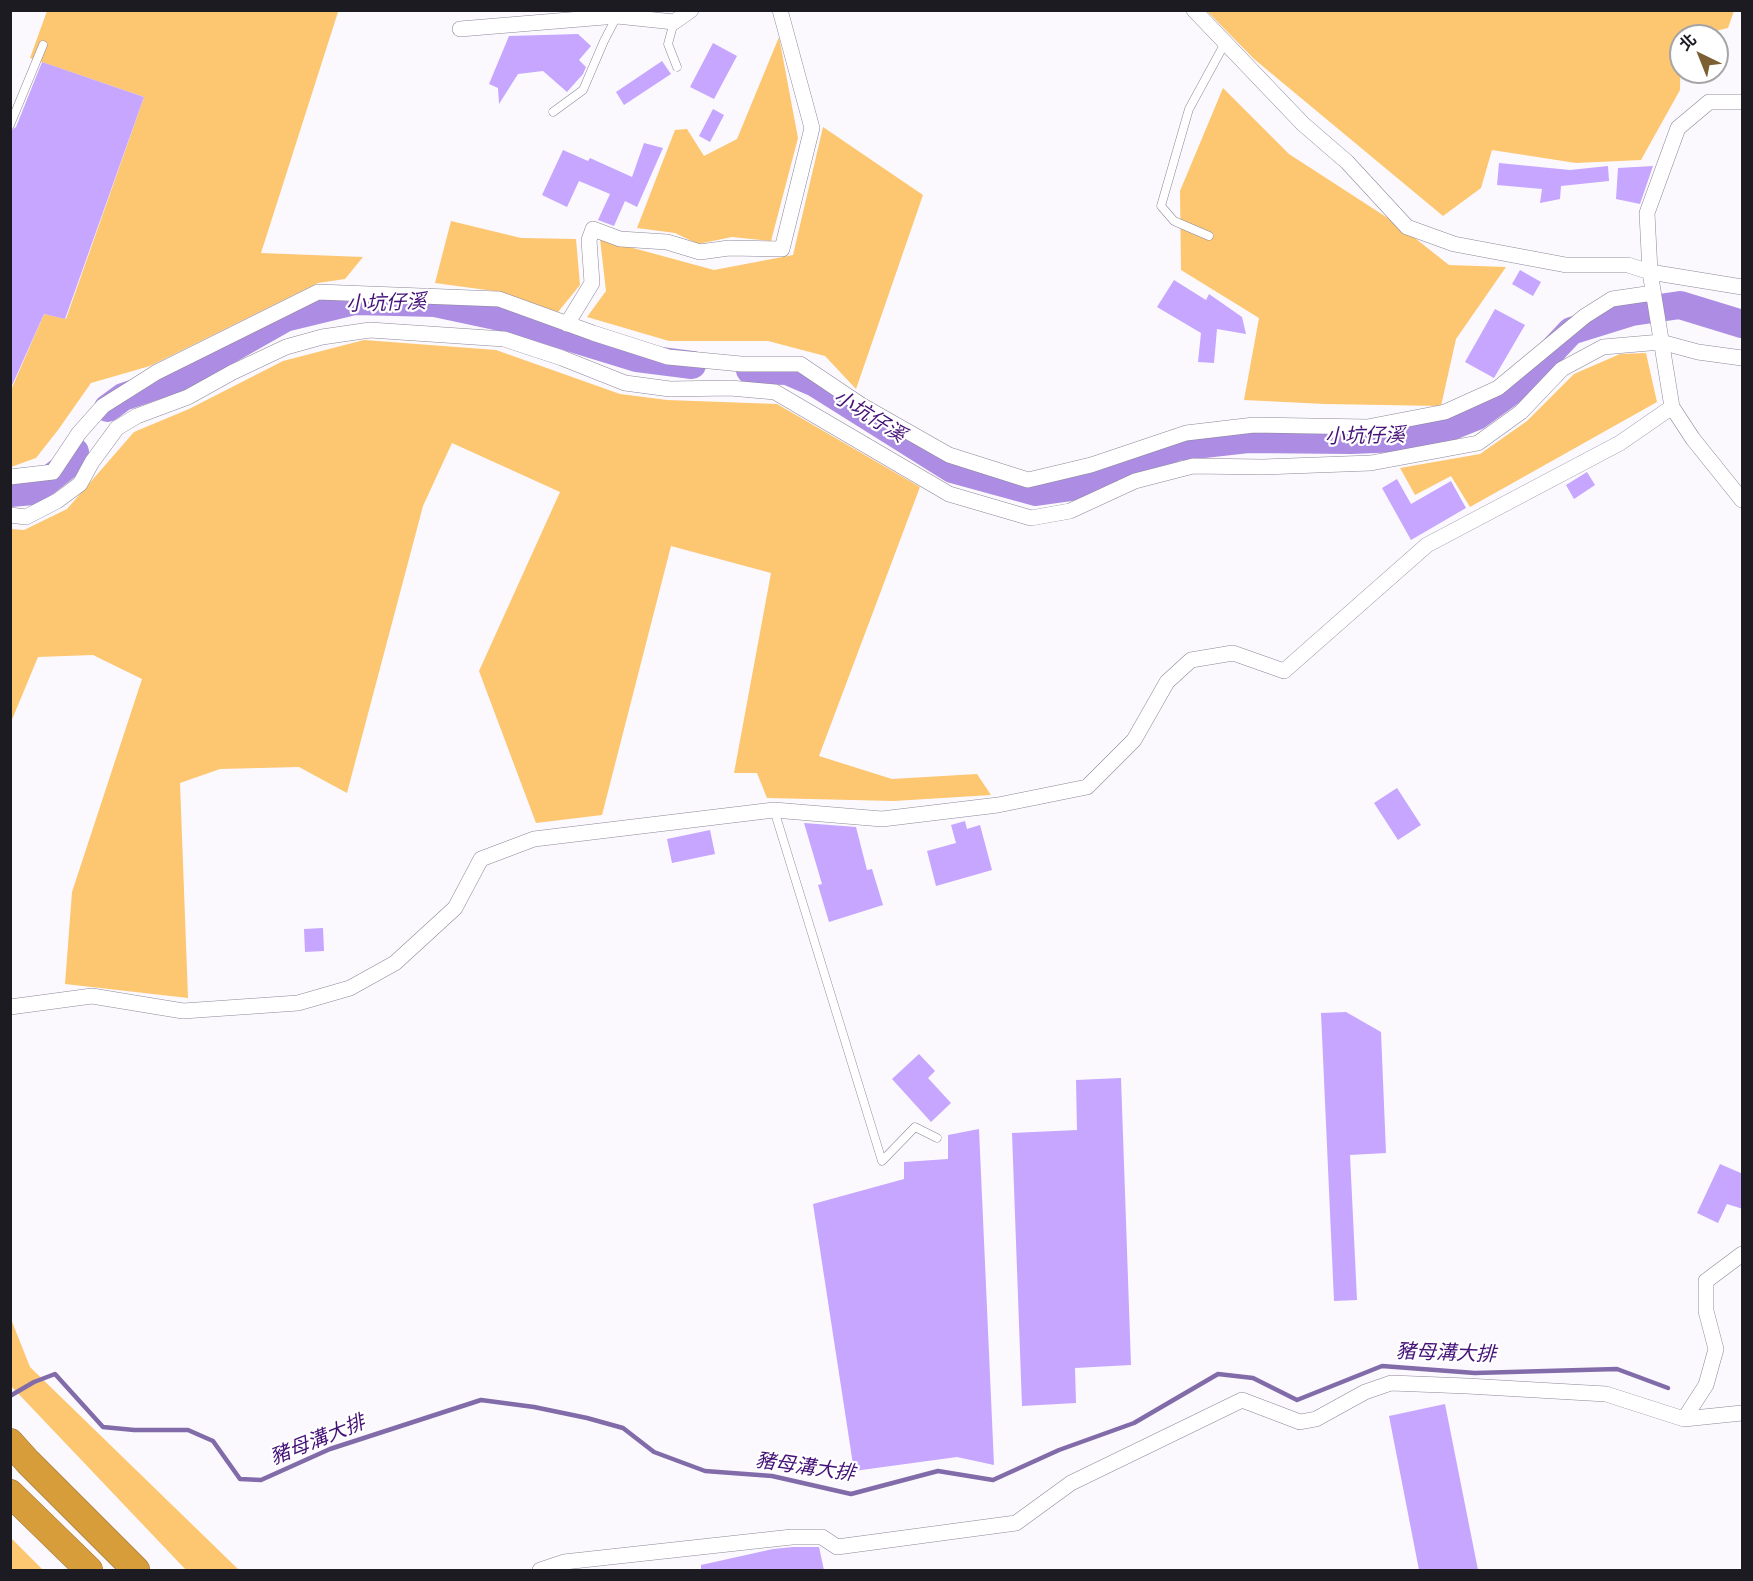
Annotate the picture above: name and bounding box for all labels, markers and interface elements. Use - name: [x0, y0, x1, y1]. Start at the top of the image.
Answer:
- north arrow: [1669, 24, 1729, 84]
- text: 北: [1675, 30, 1700, 54]
- water label: 小坑仔溪: [346, 291, 426, 317]
- water label: 小坑仔溪: [829, 386, 909, 448]
- water label: 小坑仔溪: [1325, 424, 1405, 450]
- water label: 豬母溝大排: [1396, 1340, 1496, 1368]
- water label: 豬母溝大排: [267, 1411, 369, 1471]
- water label: 豬母溝大排: [754, 1449, 856, 1487]

